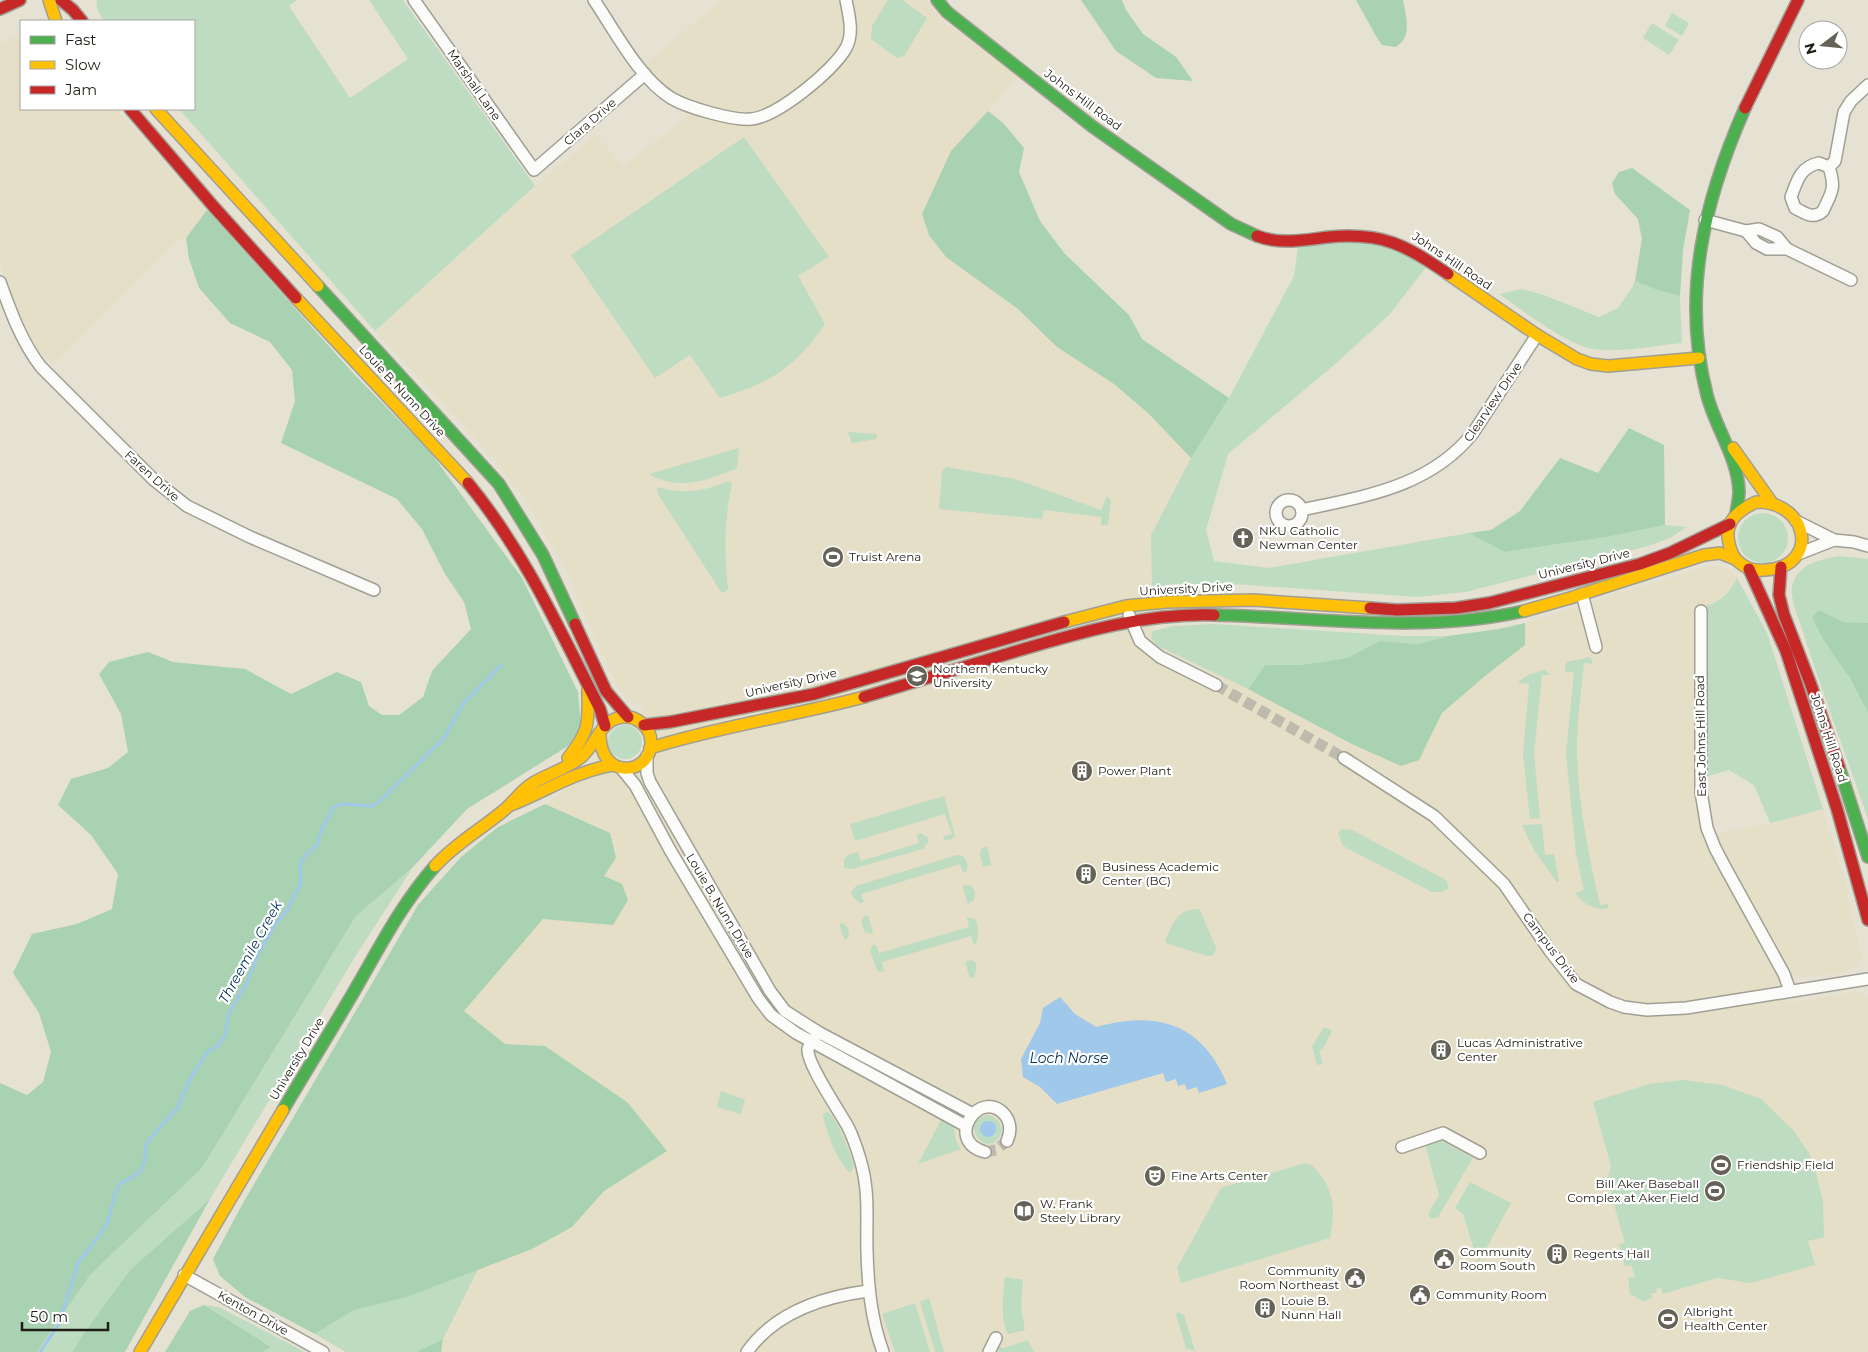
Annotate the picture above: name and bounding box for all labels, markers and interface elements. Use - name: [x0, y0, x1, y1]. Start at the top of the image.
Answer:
- legend: [20, 20, 195, 110]
- north arrow: [1798, 20, 1848, 70]
- text: Fast: [65, 30, 96, 49]
- text: N: [1800, 41, 1821, 57]
- street label: Marshall Lane: [444, 46, 504, 123]
- text: Slow: [65, 55, 101, 74]
- street label: Johns Hill Road: [1041, 65, 1125, 133]
- text: Jam: [64, 80, 97, 99]
- street label: Clara Drive: [560, 95, 619, 149]
- street label: Johns Hill Road: [1409, 228, 1495, 293]
- street label: Louie B. Nunn Drive: [356, 342, 449, 439]
- street label: Clearview Drive: [1460, 359, 1525, 444]
- street label: Faren Drive: [122, 447, 183, 504]
- place label: NKU Catholic Newman Center: [1259, 523, 1358, 552]
- church icon: NKU Catholic Newman Center: [1231, 526, 1255, 550]
- sports icon: Truist Arena: [821, 545, 845, 569]
- street label: University Drive: [1537, 545, 1631, 582]
- place label: Truist Arena: [849, 549, 921, 564]
- street label: University Drive: [1139, 579, 1233, 598]
- place label: Northern Kentucky University: [933, 661, 1049, 690]
- school or university icon: Northern Kentucky University: [905, 664, 929, 688]
- street label: University Drive: [744, 665, 838, 700]
- street label: East Johns Hill Road: [1692, 675, 1709, 797]
- street label: Johns Hill Road: [1808, 690, 1851, 784]
- building icon: Power Plant: [1070, 759, 1094, 783]
- place label: Power Plant: [1098, 763, 1171, 778]
- street label: Louie B. Nunn Drive: [683, 851, 758, 961]
- place label: Business Academic Center (BC): [1102, 859, 1219, 888]
- building icon: Business Academic Center (BC): [1074, 862, 1098, 886]
- water label: Threemile Creek: [214, 897, 286, 1007]
- street label: Campus Drive: [1520, 909, 1583, 986]
- street label: University Drive: [266, 1015, 327, 1103]
- place label: Lucas Administrative Center: [1457, 1035, 1583, 1064]
- building icon: Lucas Administrative Center: [1429, 1038, 1453, 1062]
- water label: Loch Norse: [1030, 1049, 1108, 1067]
- sports icon: Friendship Field: [1709, 1153, 1733, 1177]
- place label: Friendship Field: [1737, 1157, 1834, 1172]
- theatre icon: Fine Arts Center: [1143, 1164, 1167, 1188]
- place label: Fine Arts Center: [1171, 1168, 1268, 1183]
- place label: Bill Aker Baseball Complex at Aker Field: [1567, 1176, 1699, 1205]
- sports icon: Bill Aker Baseball Complex at Aker Field: [1703, 1179, 1727, 1203]
- place label: W. Frank Steely Library: [1040, 1196, 1121, 1225]
- library icon: W. Frank Steely Library: [1012, 1199, 1036, 1223]
- building icon: Regents Hall: [1545, 1242, 1569, 1266]
- place label: Community Room South: [1460, 1244, 1536, 1273]
- place label: Regents Hall: [1573, 1246, 1650, 1261]
- public building icon: Community Room South: [1432, 1247, 1456, 1271]
- place label: Community Room Northeast: [1239, 1263, 1339, 1292]
- public building icon: Community Room Northeast: [1343, 1266, 1367, 1290]
- public building icon: Community Room: [1408, 1283, 1432, 1307]
- street label: Kenton Drive: [215, 1287, 291, 1338]
- place label: Community Room: [1436, 1287, 1547, 1302]
- place label: Louie B. Nunn Hall: [1281, 1293, 1341, 1322]
- building icon: Louie B. Nunn Hall: [1253, 1296, 1277, 1320]
- scale bar: [22, 1300, 109, 1332]
- place label: Albright Health Center: [1684, 1304, 1768, 1333]
- text: 50 m: [30, 1307, 68, 1326]
- sports icon: Albright Health Center: [1656, 1307, 1680, 1331]

